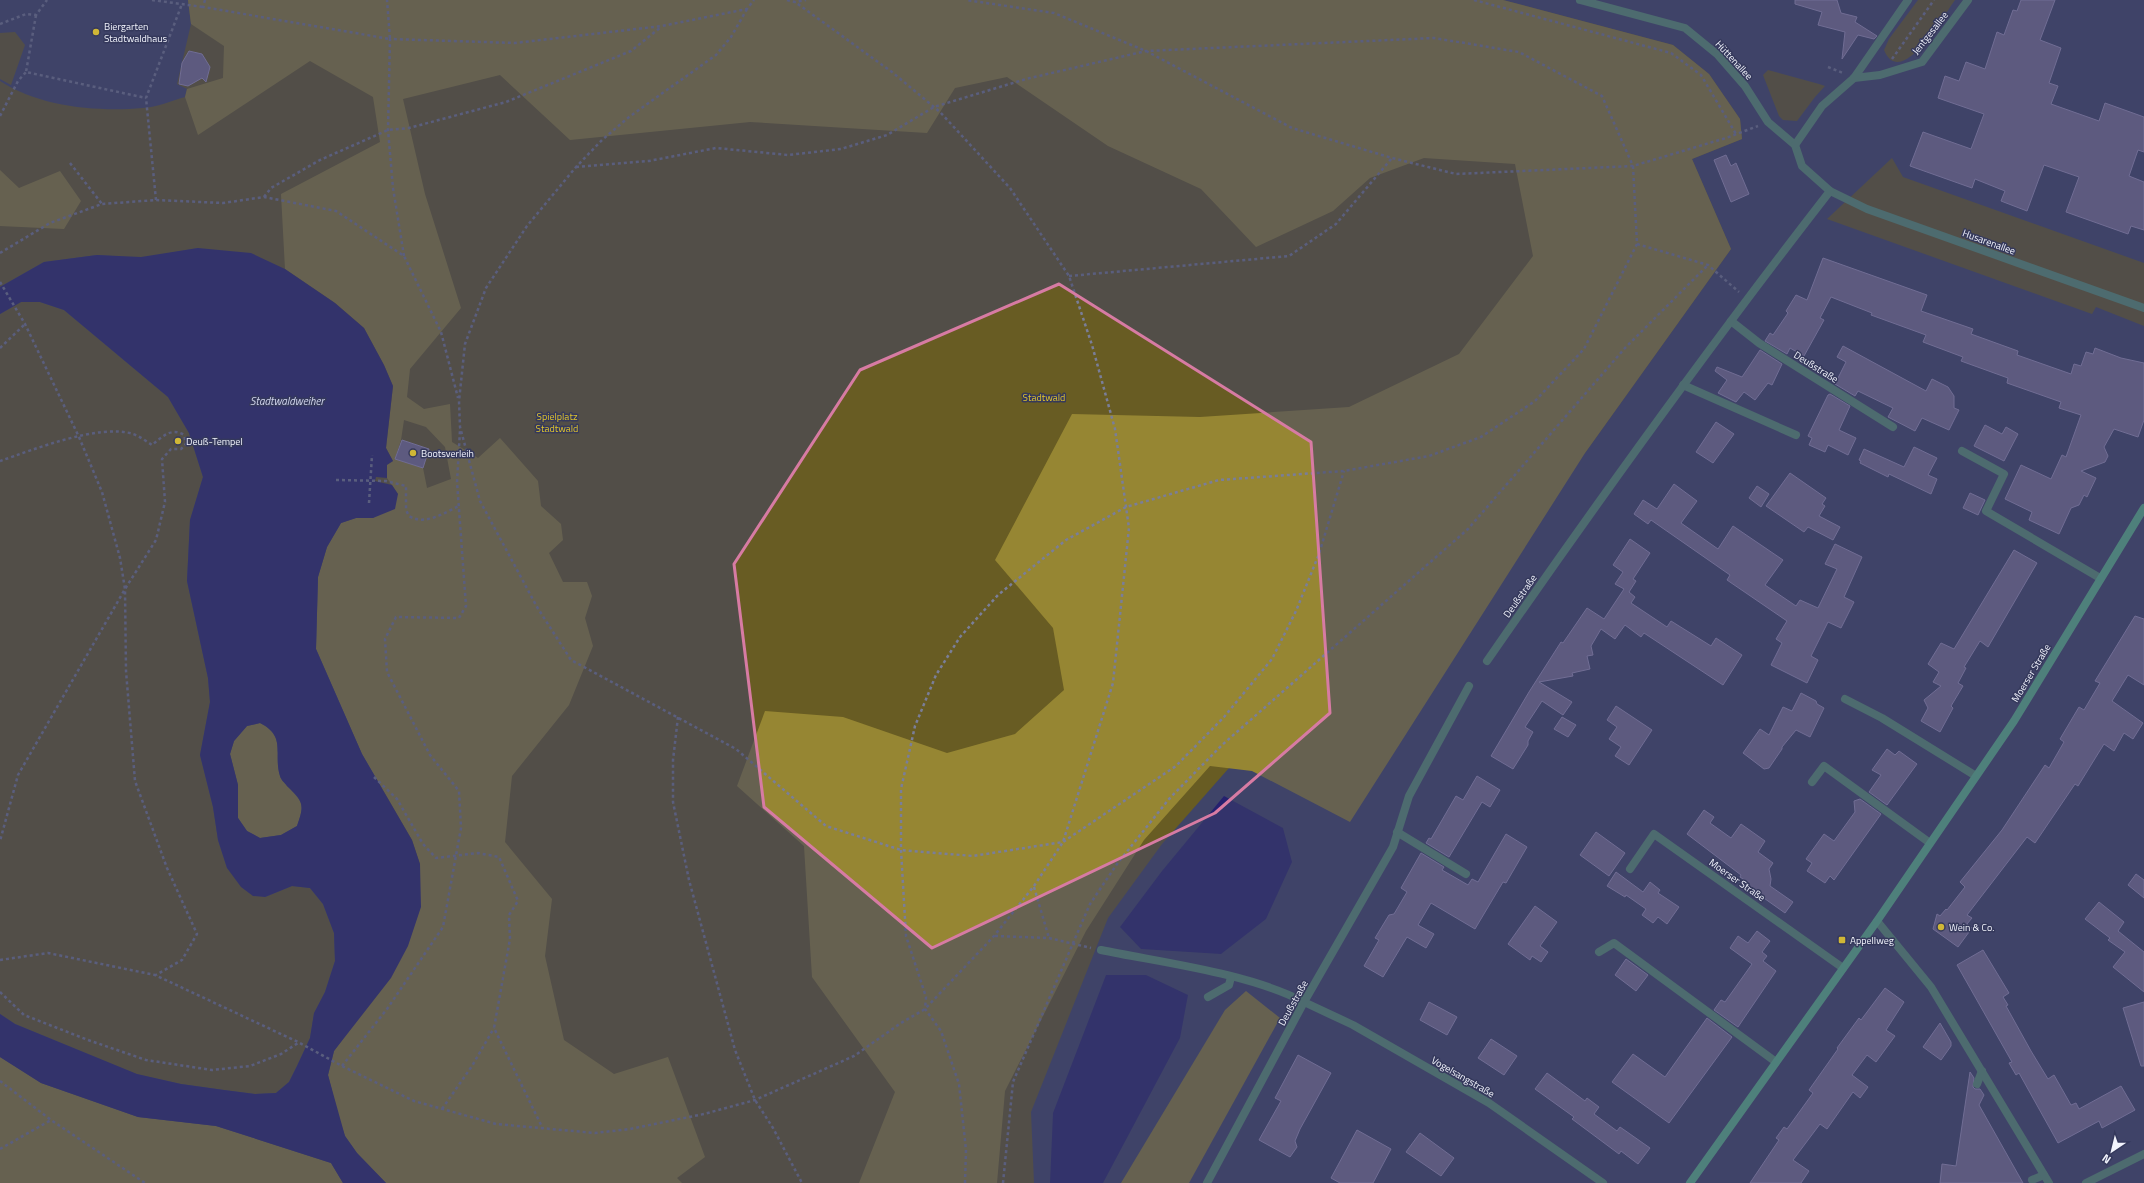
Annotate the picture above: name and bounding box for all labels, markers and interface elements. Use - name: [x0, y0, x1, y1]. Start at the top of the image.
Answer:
- street label: Jentgesallee: [1908, 8, 1952, 58]
- place label: Biergarten Stadtwaldhaus: [104, 19, 168, 46]
- marker: Biergarten Stadtwaldhaus: [91, 27, 101, 37]
- street label: Hüttenallee: [1712, 37, 1756, 83]
- street label: Husarenallee: [1960, 226, 2018, 258]
- street label: Deußstraße: [1791, 347, 1841, 387]
- park label: Stadtwald: [1023, 390, 1065, 405]
- water label: Stadtwaldweiher: [250, 393, 326, 409]
- park label: Spielplatz Stadtwald: [536, 409, 578, 436]
- place label: Deuß-Tempel: [186, 434, 243, 449]
- marker: Deuß-Tempel: [173, 436, 183, 446]
- place label: Bootsverleih: [421, 446, 474, 461]
- marker: Bootsverleih: [408, 448, 418, 458]
- street label: Deußstraße: [1500, 571, 1540, 621]
- street label: Moerser Straße: [2008, 641, 2054, 705]
- street label: Moerser Straße: [1706, 855, 1768, 905]
- place label: Wein & Co.: [1949, 920, 1994, 935]
- marker: Wein & Co.: [1936, 922, 1946, 932]
- place label: Appellweg: [1850, 933, 1894, 948]
- marker: Appellweg: [1837, 935, 1847, 945]
- street label: Deußstraße: [1274, 978, 1312, 1028]
- street label: Vogelsangstraße: [1429, 1053, 1497, 1101]
- north arrow: [2092, 1131, 2132, 1171]
- text: N: [2099, 1150, 2114, 1168]

